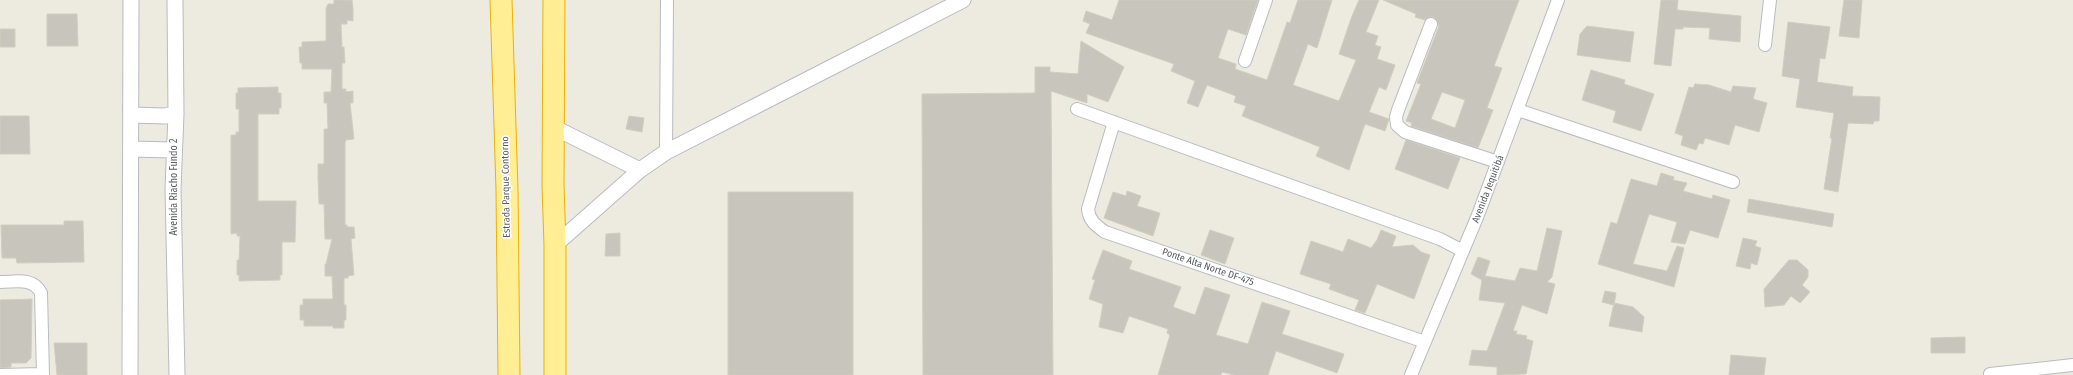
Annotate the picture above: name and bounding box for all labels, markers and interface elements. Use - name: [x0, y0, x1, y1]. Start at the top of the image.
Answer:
- street label: Estrada Parque Contorno: [499, 136, 513, 238]
- street label: Avenida Riacho Fundo 2: [168, 138, 180, 235]
- street label: Avenida Jequitibá: [1470, 153, 1506, 225]
- street label: Ponte Alta Norte DF-475: [1161, 246, 1256, 288]

